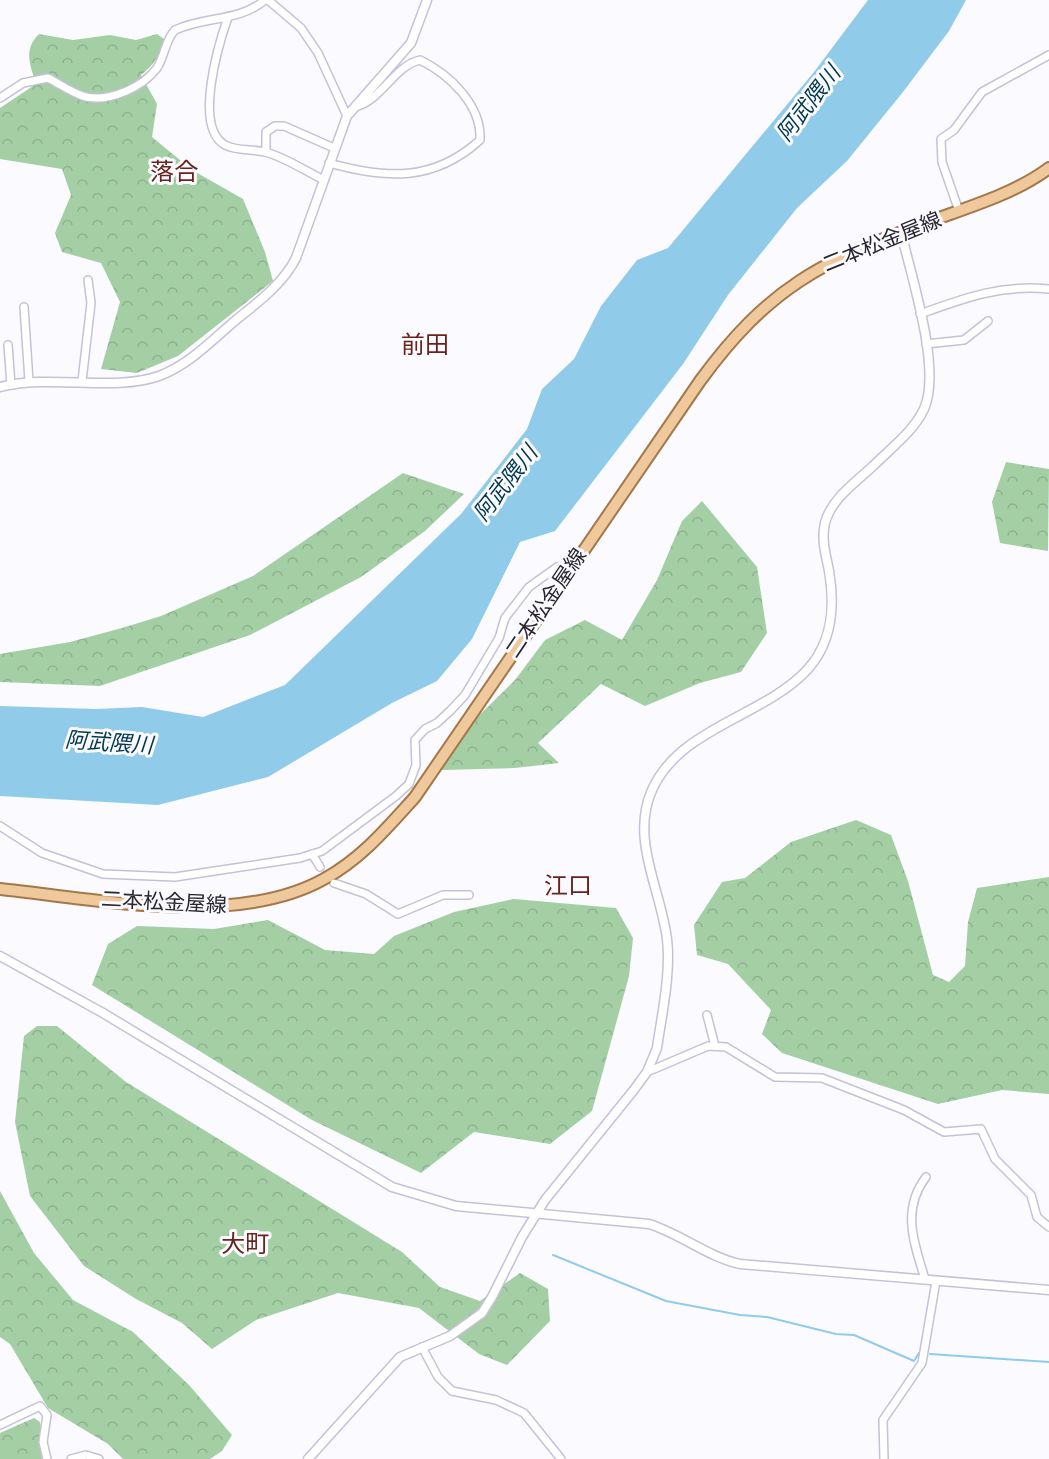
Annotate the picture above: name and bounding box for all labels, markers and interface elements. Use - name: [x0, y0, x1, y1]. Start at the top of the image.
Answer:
- water label: 阿武隈川: [768, 57, 847, 146]
- district label: 落合: [150, 154, 198, 186]
- street label: 二本松金屋線: [818, 204, 945, 277]
- district label: 前田: [401, 327, 449, 359]
- water label: 阿武隈川: [465, 437, 544, 526]
- street label: 二本松金屋線: [498, 542, 591, 662]
- water label: 阿武隈川: [64, 723, 156, 759]
- district label: 江口: [544, 868, 592, 900]
- street label: 二本松金屋線: [100, 883, 228, 917]
- district label: 大町: [221, 1226, 269, 1258]

